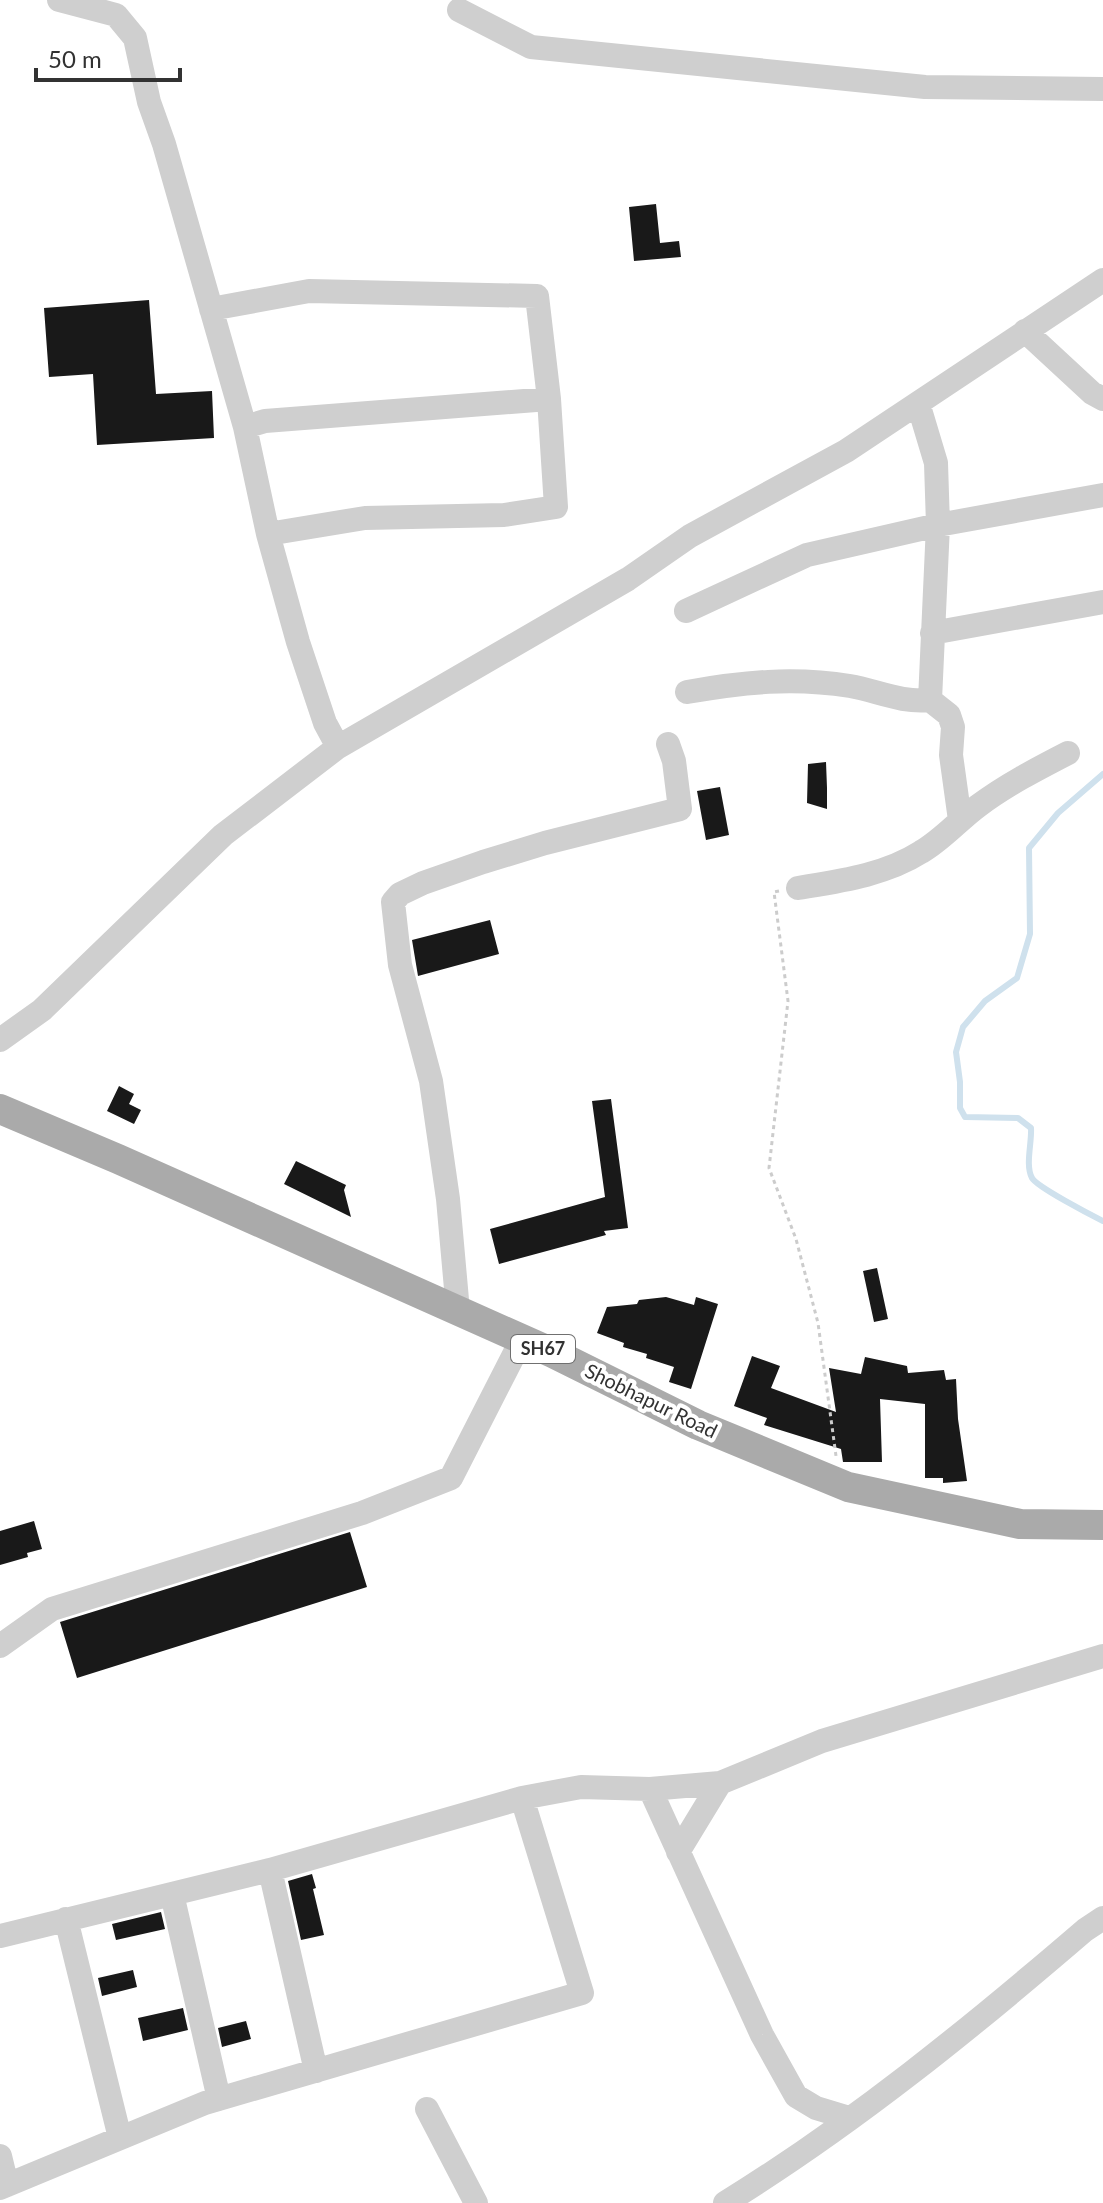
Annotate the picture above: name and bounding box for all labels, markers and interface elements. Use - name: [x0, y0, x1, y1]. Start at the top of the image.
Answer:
- scale bar: [36, 32, 180, 82]
- text: 50 m: [48, 44, 102, 73]
- road number: SH67: [511, 1335, 575, 1363]
- street label: Shobhapur Road: [581, 1358, 721, 1442]

